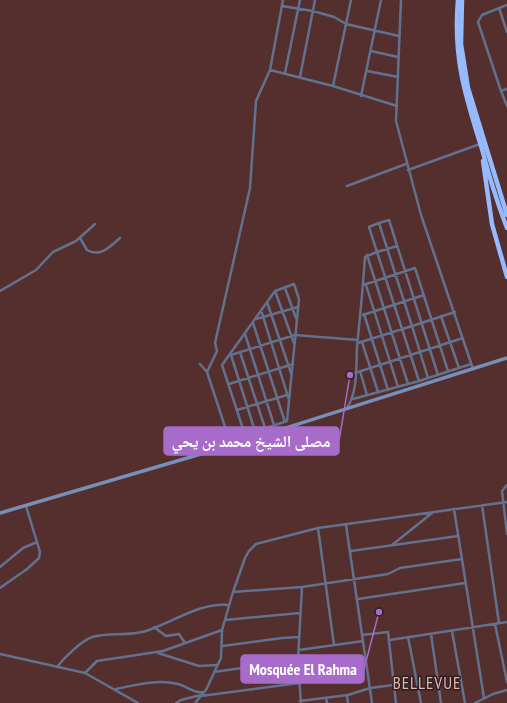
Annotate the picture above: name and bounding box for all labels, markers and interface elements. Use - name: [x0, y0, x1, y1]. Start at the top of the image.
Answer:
- callout: مصلى الشيخ محمد بن يحي: [164, 427, 339, 455]
- text: مصلى الشيخ محمد بن يحي: [171, 431, 331, 454]
- callout: Mosquée El Rahma: [241, 655, 364, 683]
- text: Mosquée El Rahma: [249, 659, 357, 679]
- district label: BELLEVUE: [393, 672, 461, 694]

